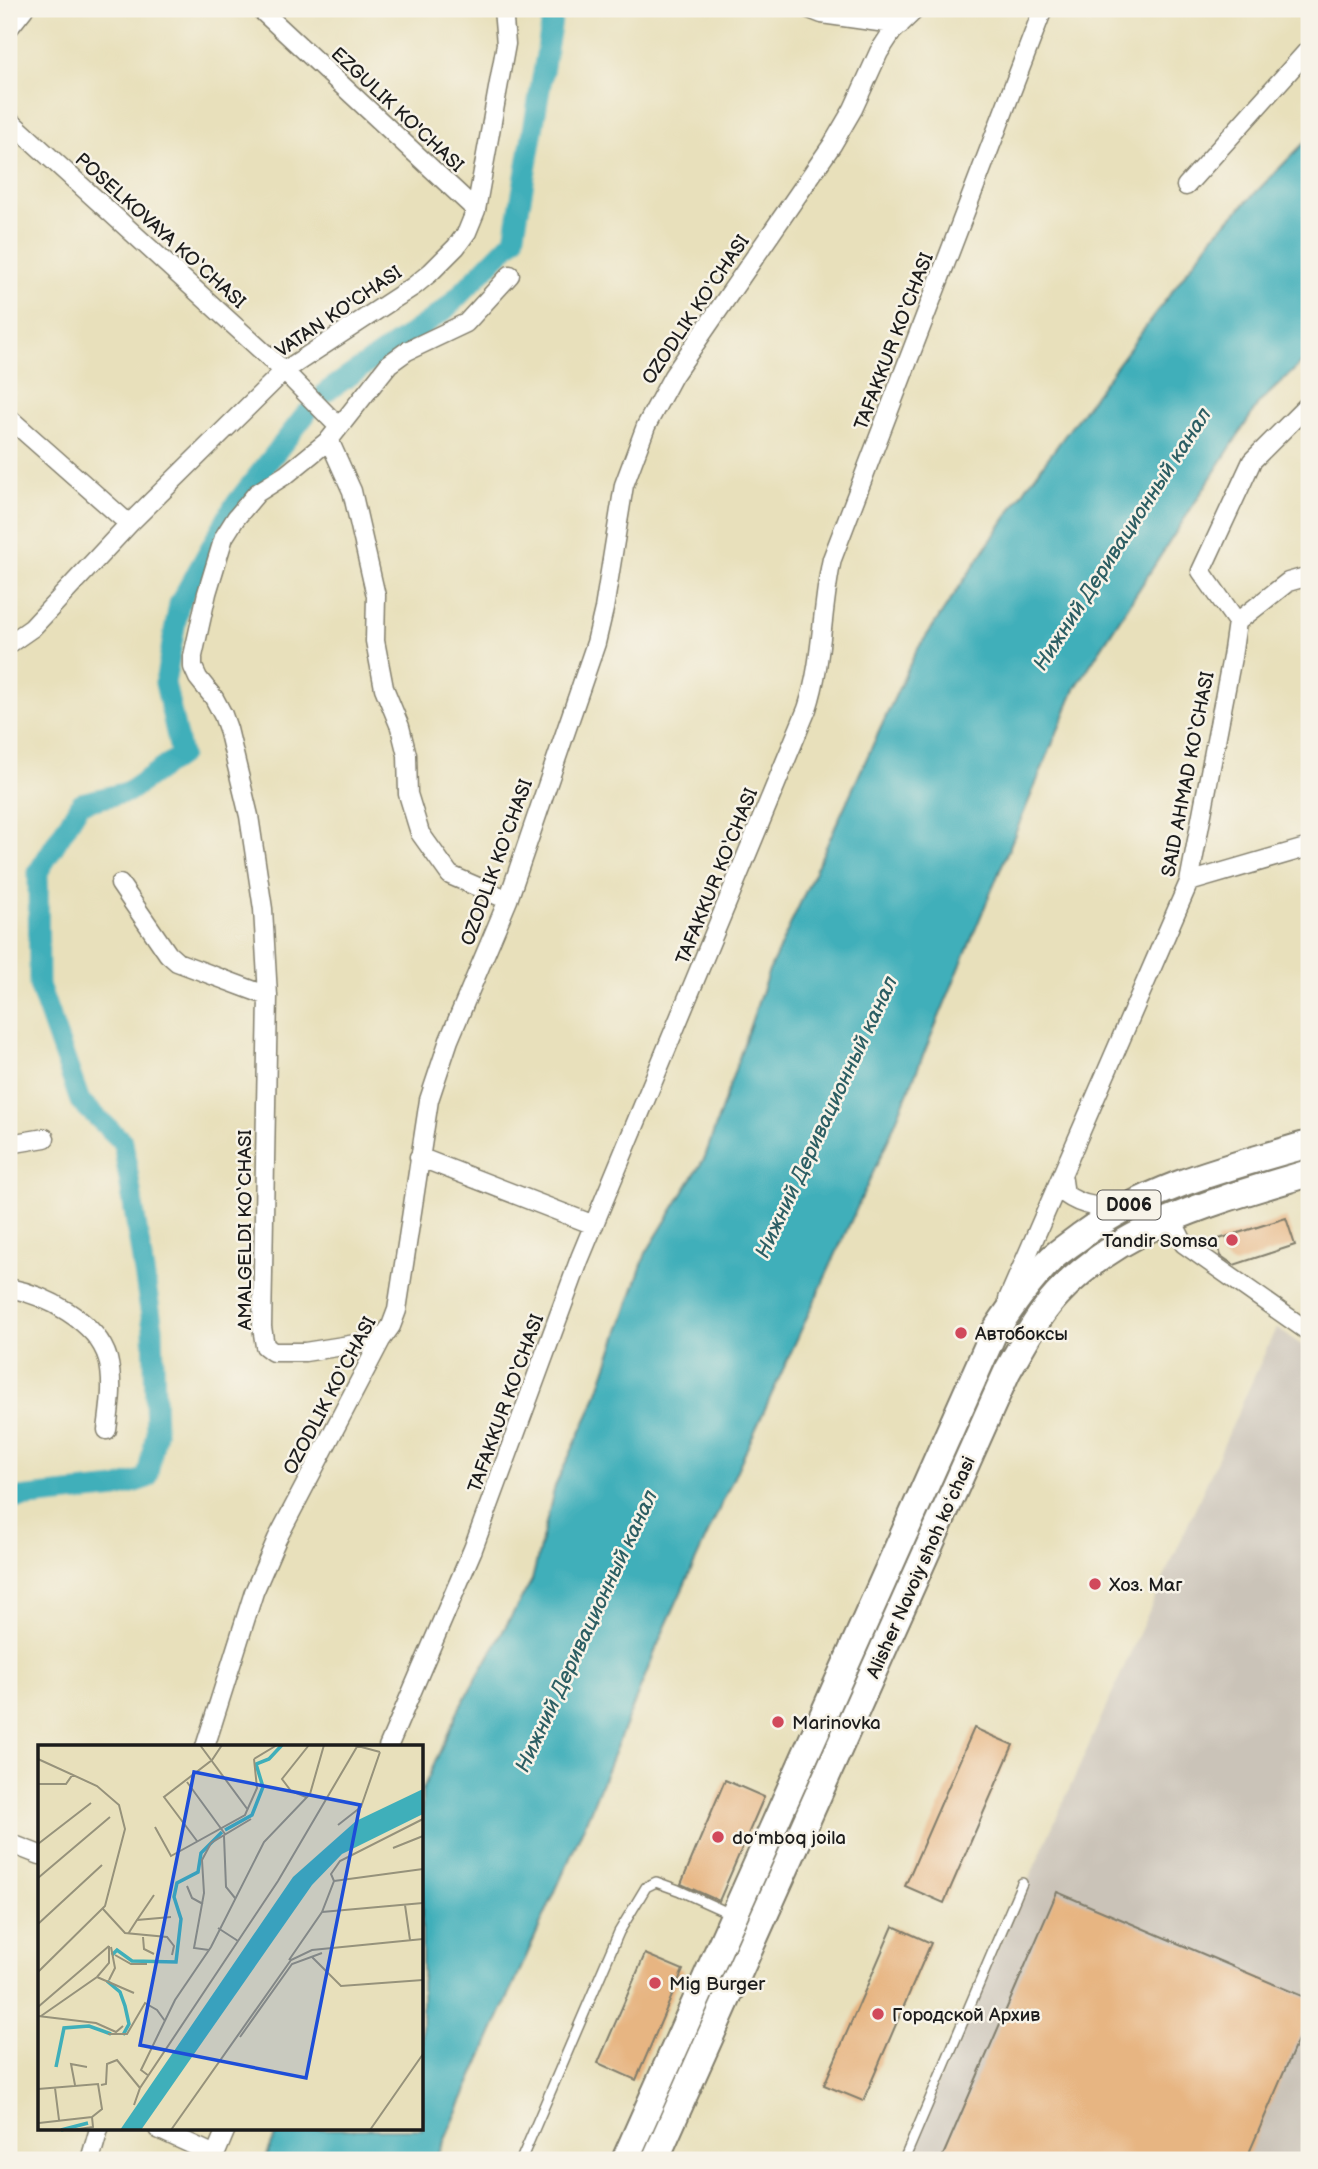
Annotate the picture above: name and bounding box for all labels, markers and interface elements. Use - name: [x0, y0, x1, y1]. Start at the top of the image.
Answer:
- street label: EZGULIK KO'CHASI: [326, 43, 468, 178]
- street label: POSELKOVAYA KO‘CHASI: [70, 148, 250, 314]
- street label: OZODLIK KO‘CHASI: [638, 231, 755, 389]
- street label: TAFAKKUR KO‘CHASI: [850, 249, 939, 434]
- street label: VATAN KO'CHASI: [271, 261, 407, 363]
- water label: Нижний Деривационный канал: [1028, 403, 1217, 675]
- street label: SAID AHMAD KO‘CHASI: [1157, 670, 1220, 879]
- street label: OZODLIK KO‘CHASI: [457, 776, 538, 949]
- street label: TAFAKKUR KO‘CHASI: [671, 785, 763, 968]
- water label: Нижний Деривационный канал: [750, 972, 903, 1262]
- street label: AMALGELDI KO‘CHASI: [234, 1130, 257, 1330]
- road number: D006: [1098, 1190, 1160, 1220]
- place label: Tandir Somsa: [1102, 1230, 1218, 1253]
- marker: Tandir Somsa: [1224, 1232, 1240, 1248]
- street label: TAFAKKUR KO‘CHASI: [463, 1311, 549, 1496]
- street label: OZODLIK KO‘CHASI: [279, 1313, 382, 1478]
- place label: Автобоксы: [974, 1323, 1068, 1346]
- marker: Автобоксы: [953, 1325, 969, 1341]
- street label: Alisher Navoiy shoh koʻchasi: [862, 1453, 981, 1682]
- water label: Нижний Деривационный канал: [510, 1486, 663, 1776]
- place label: Хоз. Маг: [1109, 1574, 1183, 1597]
- marker: Хоз. Маг: [1087, 1576, 1103, 1592]
- place label: Marinovka: [792, 1712, 881, 1735]
- marker: Marinovka: [770, 1714, 786, 1730]
- inset map: [38, 1745, 424, 2130]
- place label: doʻmboq joila: [732, 1827, 846, 1850]
- marker: doʻmboq joila: [710, 1829, 726, 1845]
- place label: Mig Burger: [669, 1973, 766, 1996]
- marker: Mig Burger: [647, 1975, 663, 1991]
- place label: Городской Архив: [892, 2004, 1040, 2027]
- marker: Городской Архив: [870, 2006, 886, 2022]

